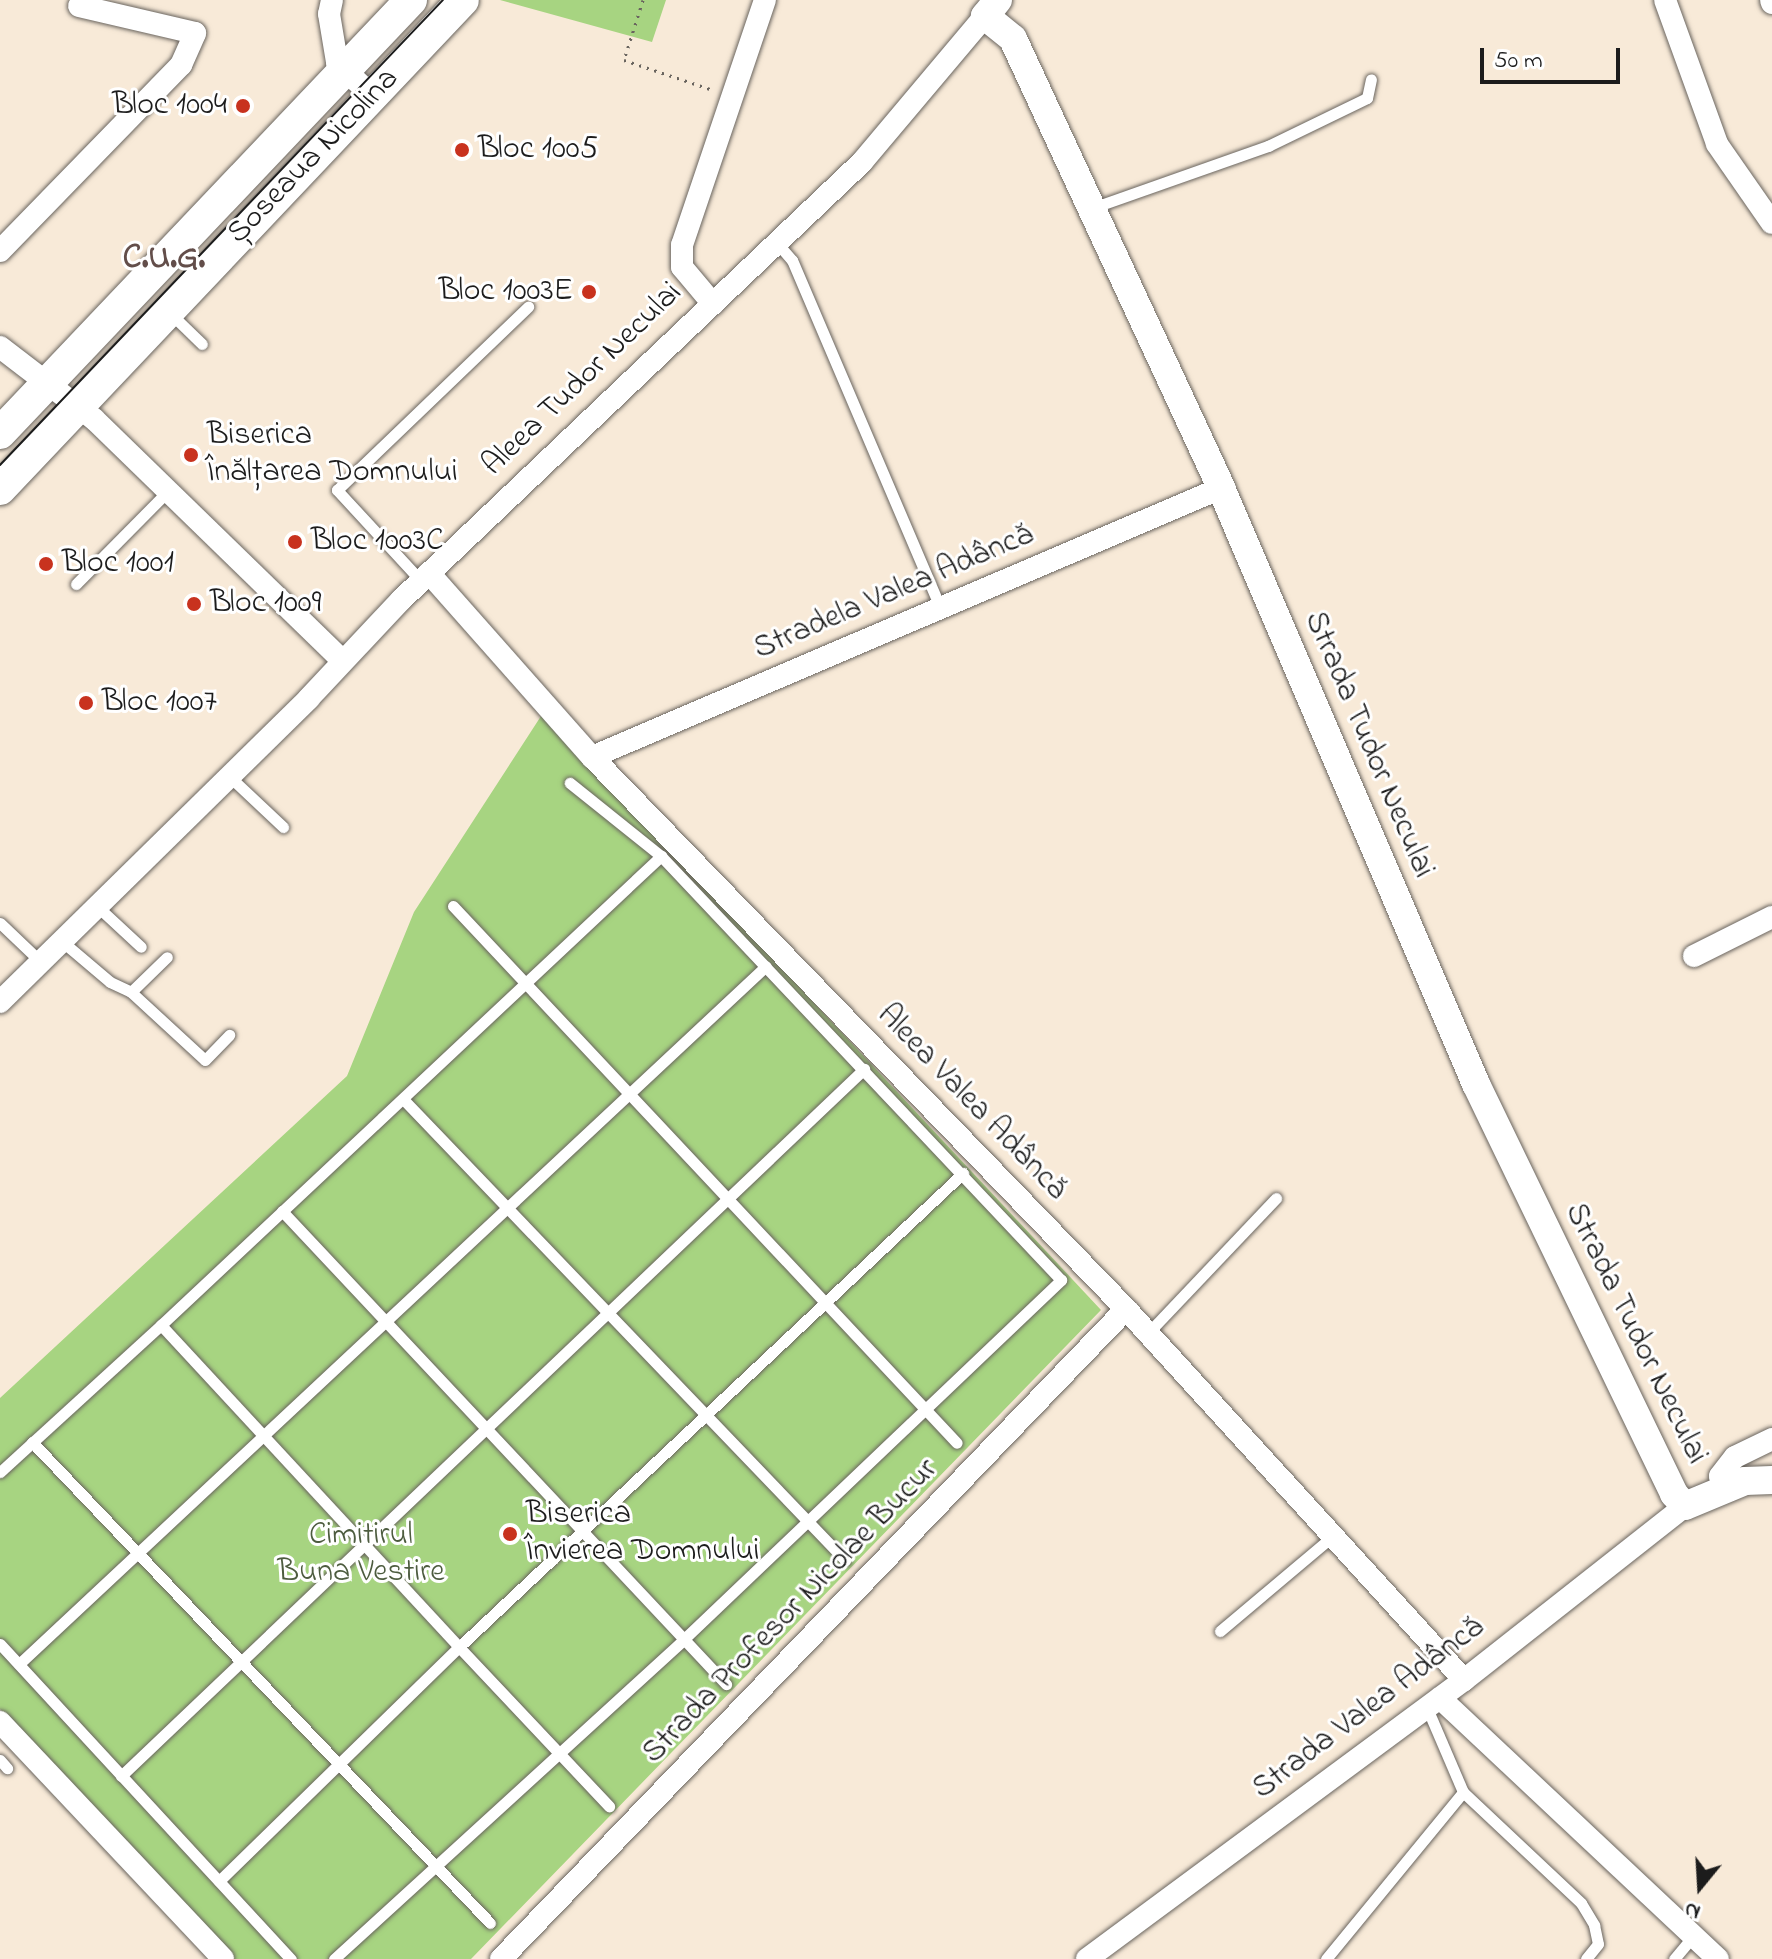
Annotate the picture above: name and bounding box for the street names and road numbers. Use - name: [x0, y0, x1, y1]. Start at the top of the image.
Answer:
- street label: Șoseaua Nicolina: [220, 61, 408, 253]
- street label: Aleea Tudor Neculai: [475, 275, 691, 485]
- street label: Stradela Valea Adâncă: [748, 517, 1040, 669]
- street label: Strada Tudor Neculai: [1295, 606, 1441, 884]
- street label: Aleea Valea Adâncă: [868, 997, 1074, 1209]
- street label: Strada Tudor Neculai: [1555, 1197, 1715, 1471]
- street label: Strada Profesor Nicolae Bucur: [635, 1451, 947, 1773]
- street label: Strada Valea Adâncă: [1246, 1609, 1492, 1809]

